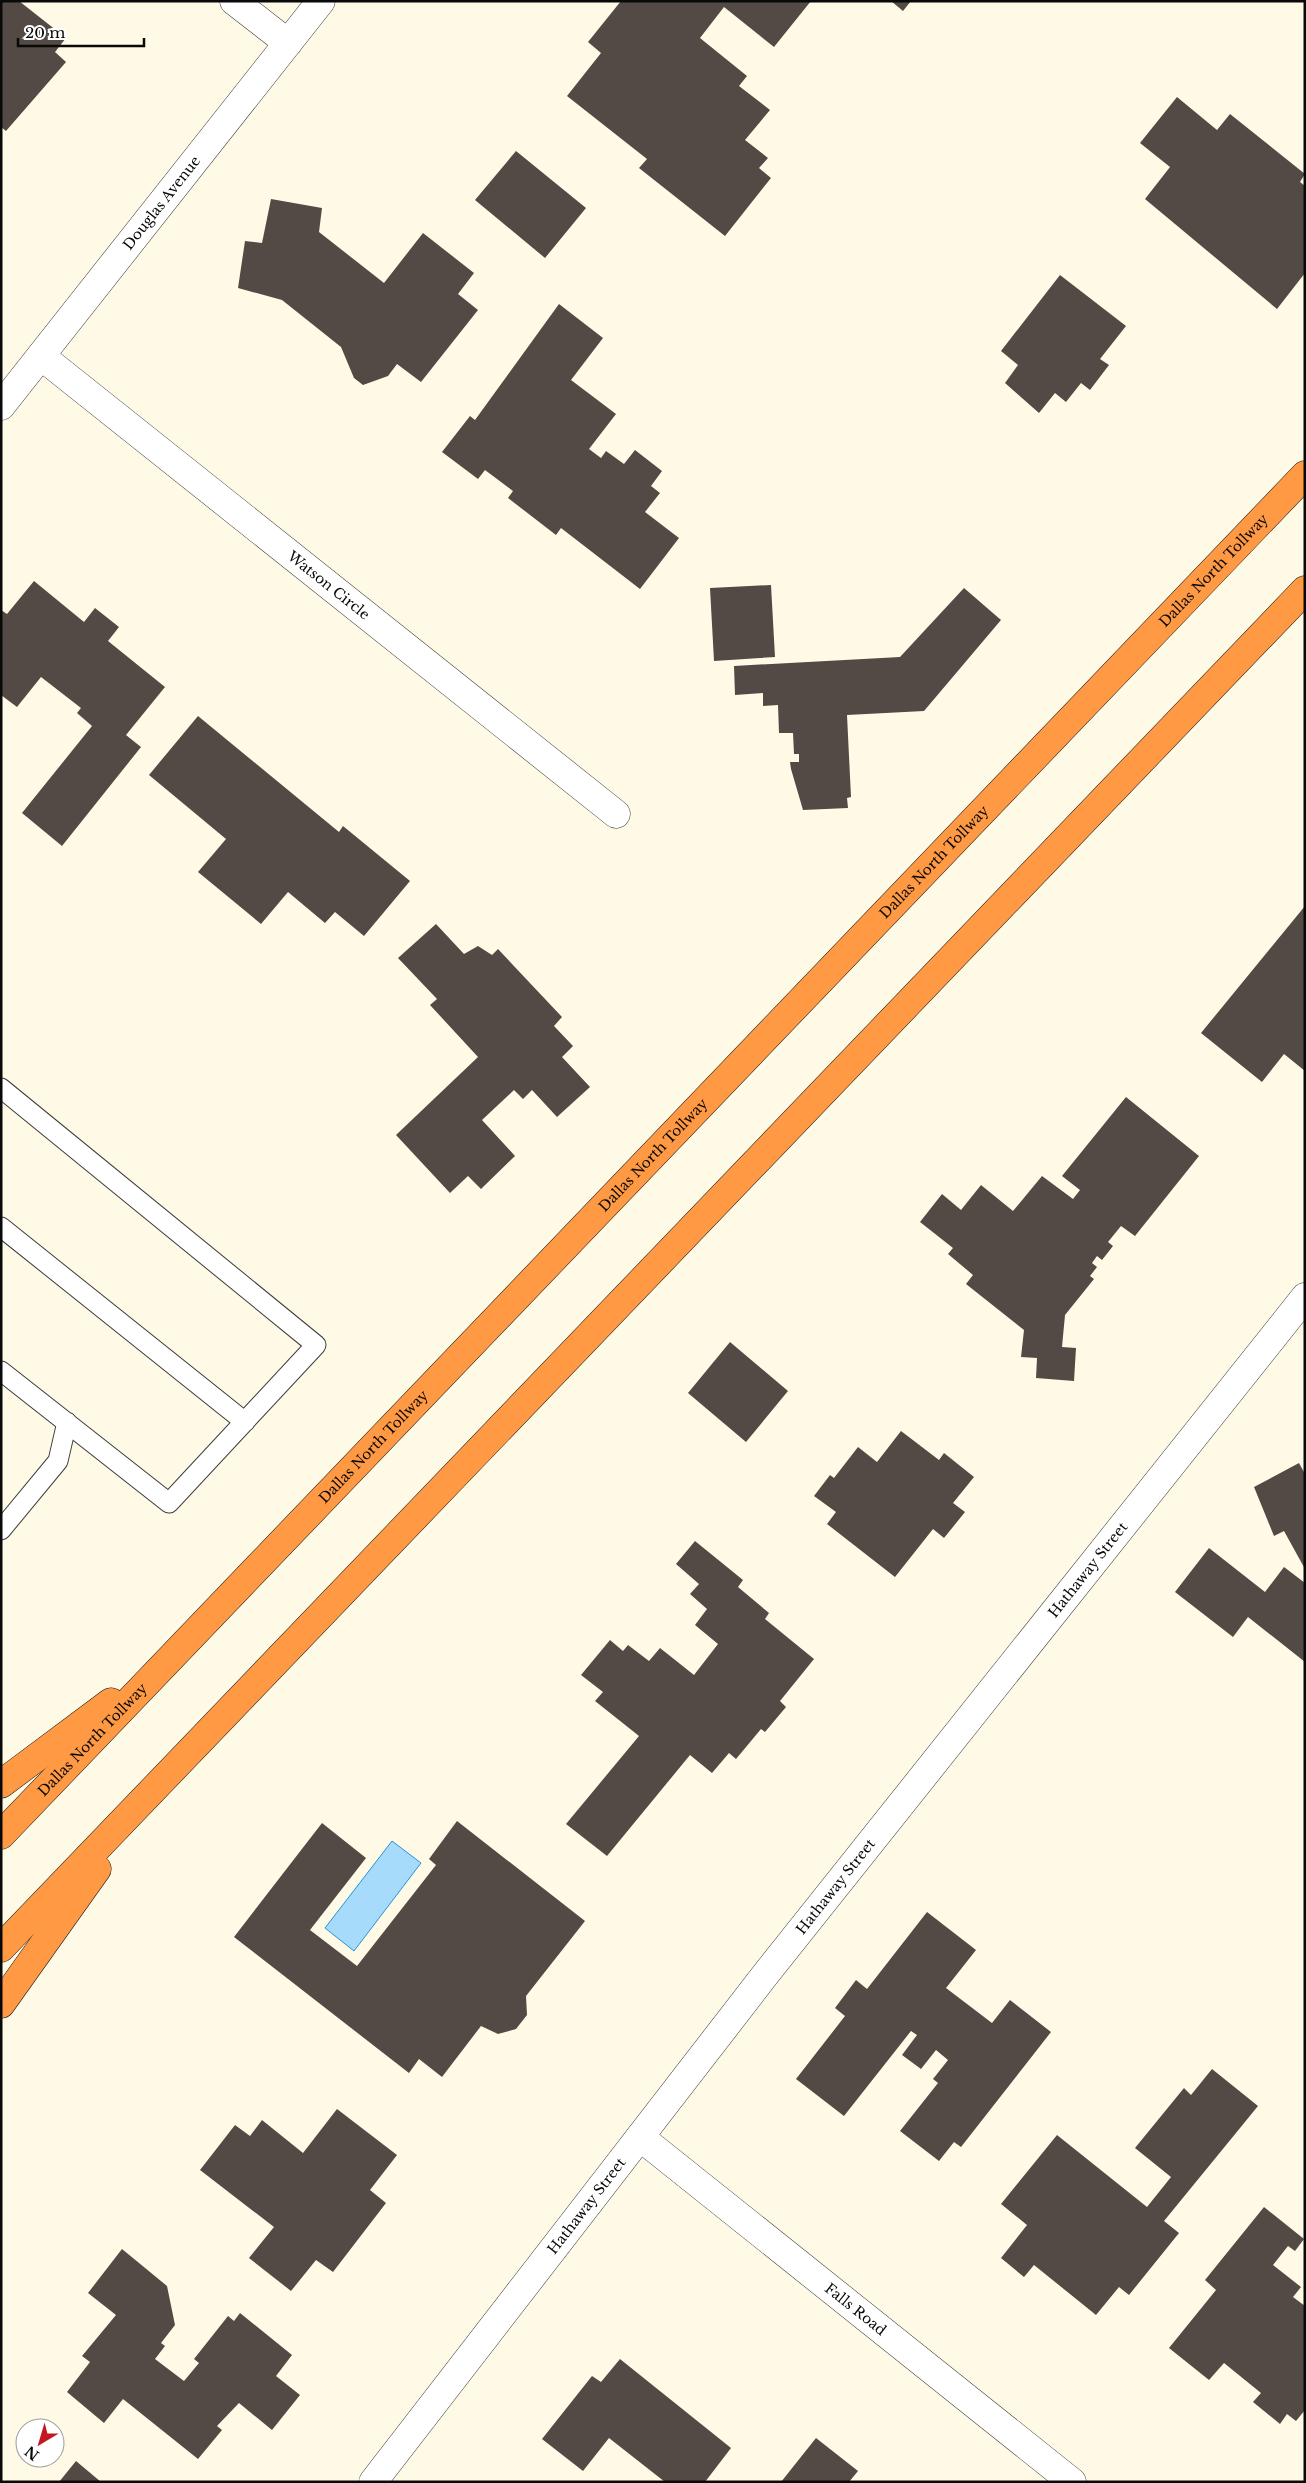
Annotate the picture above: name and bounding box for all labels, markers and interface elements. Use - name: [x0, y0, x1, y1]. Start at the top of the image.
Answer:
- scale bar: [18, 15, 144, 47]
- text: 20 m: [25, 23, 65, 42]
- street label: Douglas Avenue: [119, 152, 204, 253]
- street label: Dallas North Tollway: [1155, 510, 1272, 631]
- street label: Watson Circle: [283, 546, 374, 624]
- street label: Dallas North Tollway: [876, 802, 992, 922]
- street label: Dallas North Tollway: [595, 1095, 711, 1215]
- street label: Dallas North Tollway: [315, 1386, 432, 1507]
- street label: Hathaway Street: [1044, 1518, 1132, 1621]
- street label: Dallas North Tollway: [34, 1679, 151, 1800]
- street label: Hathaway Street: [792, 1835, 879, 1938]
- street label: Hathaway Street: [544, 2154, 630, 2258]
- street label: Falls Road: [821, 2279, 890, 2340]
- north arrow: [15, 2418, 65, 2468]
- text: N: [21, 2442, 43, 2464]

